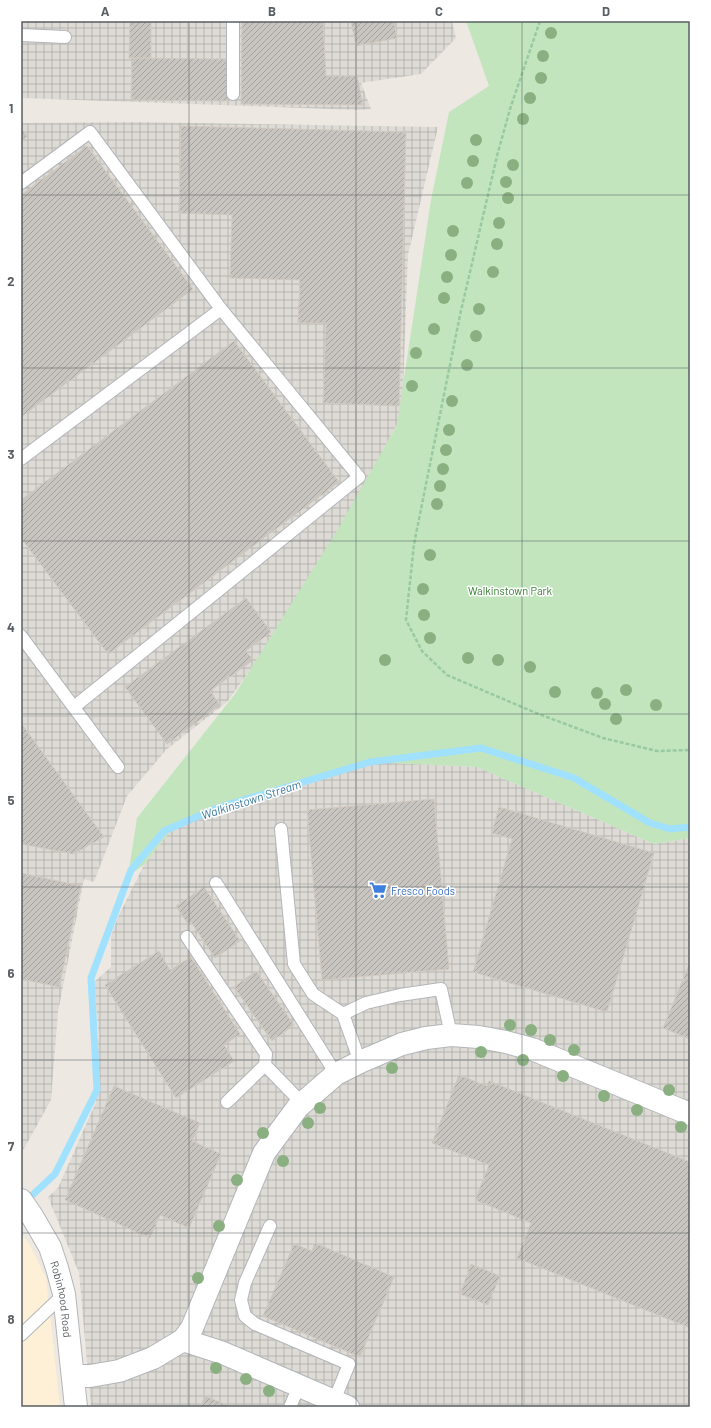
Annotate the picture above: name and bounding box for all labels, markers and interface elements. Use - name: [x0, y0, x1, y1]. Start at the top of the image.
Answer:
- text: A: [101, 3, 110, 19]
- text: B: [268, 3, 276, 19]
- text: C: [435, 3, 443, 19]
- text: D: [602, 3, 610, 19]
- text: 1: [9, 100, 13, 116]
- text: 2: [7, 273, 15, 289]
- text: 3: [7, 446, 15, 462]
- park label: Walkinstown Park: [468, 584, 553, 597]
- text: 4: [7, 619, 15, 635]
- water label: Walkinstown Stream: [199, 776, 303, 822]
- text: 5: [7, 792, 15, 808]
- supermarket icon: Fresco Foods: [368, 880, 388, 900]
- place label: Fresco Foods: [391, 884, 455, 897]
- text: 6: [8, 965, 15, 981]
- text: 7: [8, 1138, 15, 1154]
- street label: Robinhood Road: [49, 1259, 75, 1338]
- text: 8: [7, 1311, 15, 1327]

